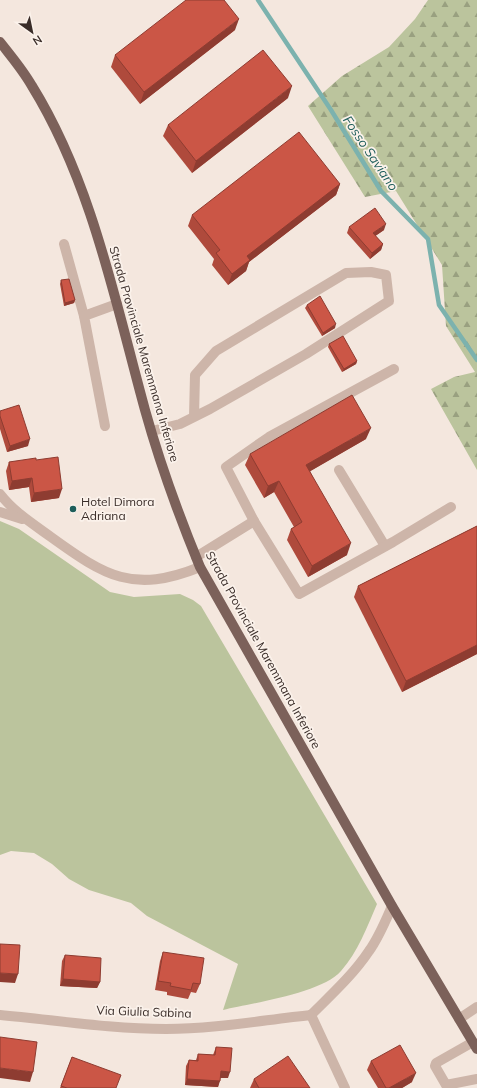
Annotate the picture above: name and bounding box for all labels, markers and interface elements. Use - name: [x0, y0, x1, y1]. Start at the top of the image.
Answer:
- north arrow: [12, 12, 52, 52]
- text: N: [30, 32, 45, 49]
- water label: Fosso Saviano: [340, 113, 402, 193]
- street label: Strada Provinciale Maremmana Inferiore: [106, 244, 183, 463]
- place label: Hotel Dimora Adriana: [81, 494, 154, 523]
- marker: Hotel Dimora Adriana: [68, 504, 78, 514]
- street label: Strada Provinciale Maremmana Inferiore: [203, 548, 324, 751]
- street label: Via Giulia Sabina: [96, 1002, 192, 1021]

